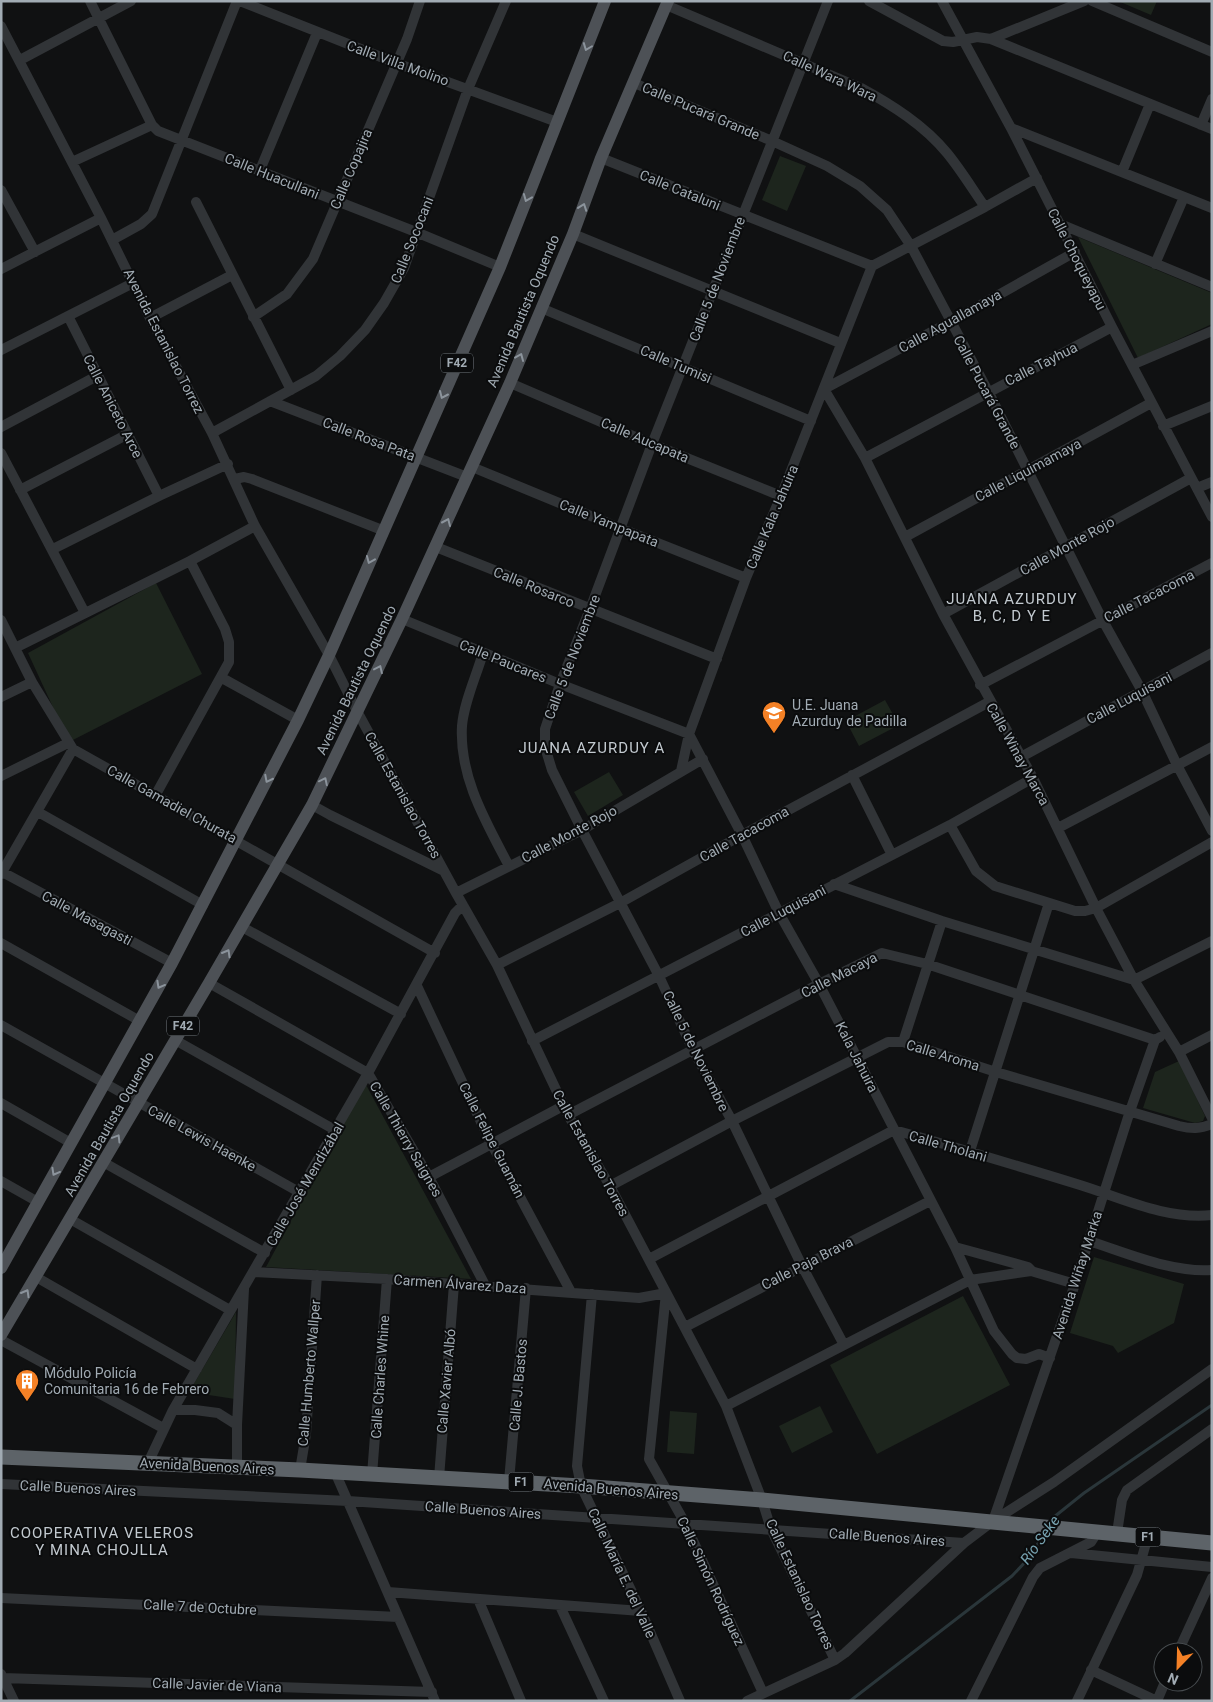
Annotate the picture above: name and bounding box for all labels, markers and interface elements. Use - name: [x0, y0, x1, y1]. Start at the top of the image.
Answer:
- street label: Calle Villa Molino: [345, 37, 451, 89]
- one-way arrow: [583, 42, 593, 50]
- street label: Calle Wara Wara: [781, 47, 879, 105]
- street label: Calle Pucará Grande: [640, 79, 762, 143]
- street label: Calle Copajira: [327, 126, 375, 212]
- street label: Calle Huacullani: [222, 150, 322, 202]
- street label: Calle Cataluni: [637, 167, 723, 213]
- one-way arrow: [523, 193, 533, 202]
- street label: Calle Sococani: [387, 194, 437, 286]
- one-way arrow: [577, 203, 587, 212]
- street label: Calle Choqueyapu: [1044, 205, 1110, 313]
- street label: Calle 5 de Noviembre: [686, 214, 748, 344]
- street label: Avenida Bautista Oquendo: [484, 232, 562, 390]
- street label: Avenida Estanislao Torrez: [120, 266, 208, 416]
- street label: Calle Aguallamaya: [896, 286, 1004, 356]
- street label: Calle Pucará Grande: [950, 333, 1024, 451]
- street label: Calle Tayhua: [1002, 339, 1080, 389]
- street label: Calle Tumisi: [638, 342, 714, 386]
- street label: Calle Aniceto Arce: [80, 352, 146, 460]
- road number: F42: [441, 353, 473, 372]
- one-way arrow: [514, 353, 525, 362]
- one-way arrow: [438, 390, 449, 399]
- street label: Calle Rosa Pata: [320, 414, 418, 464]
- street label: Calle Aucapata: [599, 414, 691, 466]
- street label: Calle Liquimamaya: [972, 435, 1084, 505]
- street label: Calle Kala Jahuira: [743, 463, 801, 571]
- street label: Calle Yampapata: [557, 496, 661, 550]
- street label: Calle Monte Rojo: [1017, 513, 1117, 579]
- one-way arrow: [441, 518, 452, 527]
- one-way arrow: [365, 555, 376, 564]
- street label: Calle Rosarco: [491, 564, 577, 610]
- street label: Calle Tacacoma: [1101, 566, 1197, 626]
- district label: JUANA AZURDUY B, C, D Y E: [946, 590, 1078, 625]
- street label: Calle 5 de Noviembre: [541, 592, 603, 722]
- street label: Avenida Bautista Oquendo: [313, 603, 399, 757]
- street label: Calle Paucares: [457, 636, 549, 686]
- one-way arrow: [373, 665, 383, 674]
- street label: Calle Luquisani: [1084, 669, 1174, 727]
- place label: U.E. Juana Azurduy de Padilla: [792, 697, 907, 729]
- school or university icon: U.E. Juana Azurduy de Padilla: [761, 700, 787, 734]
- street label: Calle Winay Marca: [983, 700, 1053, 808]
- street label: Calle Estanislao Torres: [362, 729, 444, 861]
- district label: JUANA AZURDUY A: [519, 739, 665, 757]
- street label: Calle Gamadiel Churata: [104, 762, 240, 846]
- one-way arrow: [264, 774, 274, 783]
- one-way arrow: [318, 778, 328, 787]
- street label: Calle Monte Rojo: [519, 802, 619, 866]
- street label: Calle Tacacoma: [697, 803, 791, 865]
- street label: Calle Luquisani: [738, 882, 828, 940]
- street label: Calle Masagasti: [39, 888, 135, 948]
- street label: Calle Macaya: [798, 949, 880, 1001]
- one-way arrow: [220, 950, 230, 959]
- one-way arrow: [156, 979, 166, 988]
- street label: Calle 5 de Noviembre: [660, 988, 732, 1114]
- road number: F42: [167, 1016, 199, 1036]
- street label: Kala Jahuira: [832, 1019, 882, 1095]
- street label: Calle Aroma: [904, 1036, 982, 1074]
- street label: Avenida Bautista Oquendo: [61, 1049, 157, 1199]
- street label: Calle Thierry Saignes: [366, 1079, 446, 1199]
- street label: Calle Felipe Guamán: [456, 1080, 528, 1200]
- street label: Calle Estanislao Torres: [550, 1087, 632, 1219]
- street label: Calle Lewis Haenke: [145, 1102, 259, 1174]
- street label: Calle José Mendizábal: [263, 1119, 347, 1249]
- street label: Calle Tholani: [907, 1127, 989, 1165]
- one-way arrow: [111, 1135, 121, 1144]
- one-way arrow: [51, 1167, 61, 1176]
- street label: Avenida Wiñay Marka: [1049, 1209, 1105, 1341]
- street label: Calle Paja Brava: [759, 1233, 855, 1293]
- street label: Carmen Álvarez Daza: [393, 1270, 527, 1297]
- one-way arrow: [20, 1290, 30, 1299]
- street label: Calle Humberto Wallper: [295, 1299, 323, 1447]
- street label: Calle Charles Whine: [368, 1315, 392, 1439]
- street label: Calle Xavier Albó: [433, 1328, 459, 1434]
- street label: Calle J. Bastos: [506, 1338, 530, 1432]
- place label: Módulo Policía Comunitaria 16 de Febrero: [44, 1365, 209, 1397]
- building icon: Módulo Policía Comunitaria 16 de Febrero: [14, 1368, 40, 1402]
- street label: Avenida Buenos Aires: [139, 1454, 275, 1478]
- road number: F1: [508, 1472, 534, 1491]
- street label: Avenida Buenos Aires: [543, 1475, 679, 1503]
- street label: Calle Buenos Aires: [19, 1477, 137, 1499]
- street label: Calle Buenos Aires: [424, 1498, 542, 1522]
- street label: Calle María E. del Valle: [585, 1506, 659, 1640]
- water label: Río Seke: [1016, 1512, 1064, 1568]
- street label: Calle Simón Rodríguez: [674, 1514, 748, 1648]
- street label: Calle Estanislao Torres: [763, 1516, 837, 1652]
- district label: COOPERATIVA VELEROS Y MINA CHOJLLA: [10, 1524, 194, 1559]
- street label: Calle Buenos Aires: [828, 1525, 946, 1549]
- road number: F1: [1136, 1528, 1160, 1546]
- street label: Calle 7 de Octubre: [143, 1596, 257, 1618]
- north arrow: [1153, 1642, 1203, 1692]
- text: N: [1165, 1670, 1181, 1688]
- street label: Calle Javier de Viana: [152, 1675, 282, 1695]

